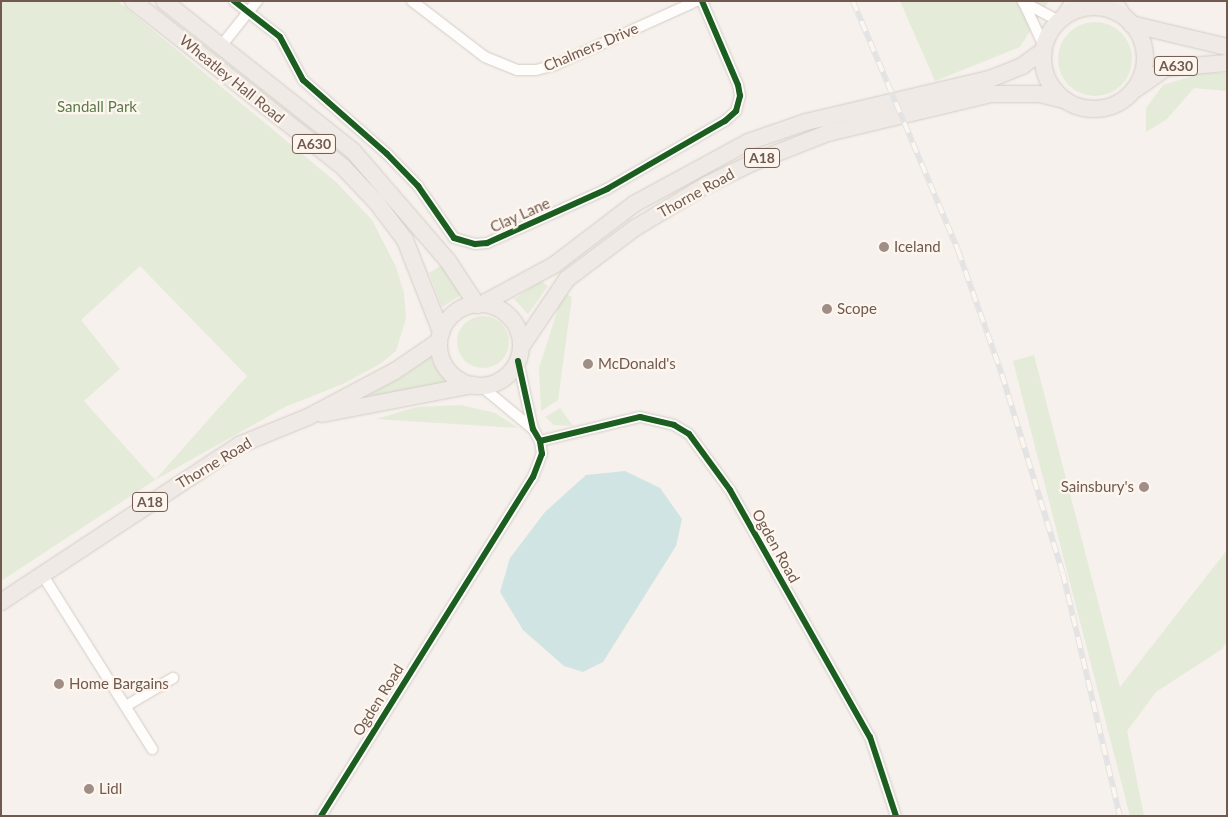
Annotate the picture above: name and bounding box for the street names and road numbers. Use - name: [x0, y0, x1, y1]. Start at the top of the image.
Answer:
- street label: Chalmers Drive: [541, 19, 641, 75]
- street label: Wheatley Hall Road: [176, 31, 288, 127]
- road number: A630: [1154, 54, 1198, 78]
- road number: A630: [292, 132, 336, 156]
- road number: A18: [743, 146, 781, 170]
- street label: Thorne Road: [655, 165, 737, 221]
- street label: Clay Lane: [487, 194, 553, 236]
- street label: Thorne Road: [173, 434, 255, 492]
- road number: A18: [131, 491, 169, 514]
- street label: Ogden Road: [748, 506, 804, 586]
- street label: Ogden Road: [349, 661, 407, 739]

